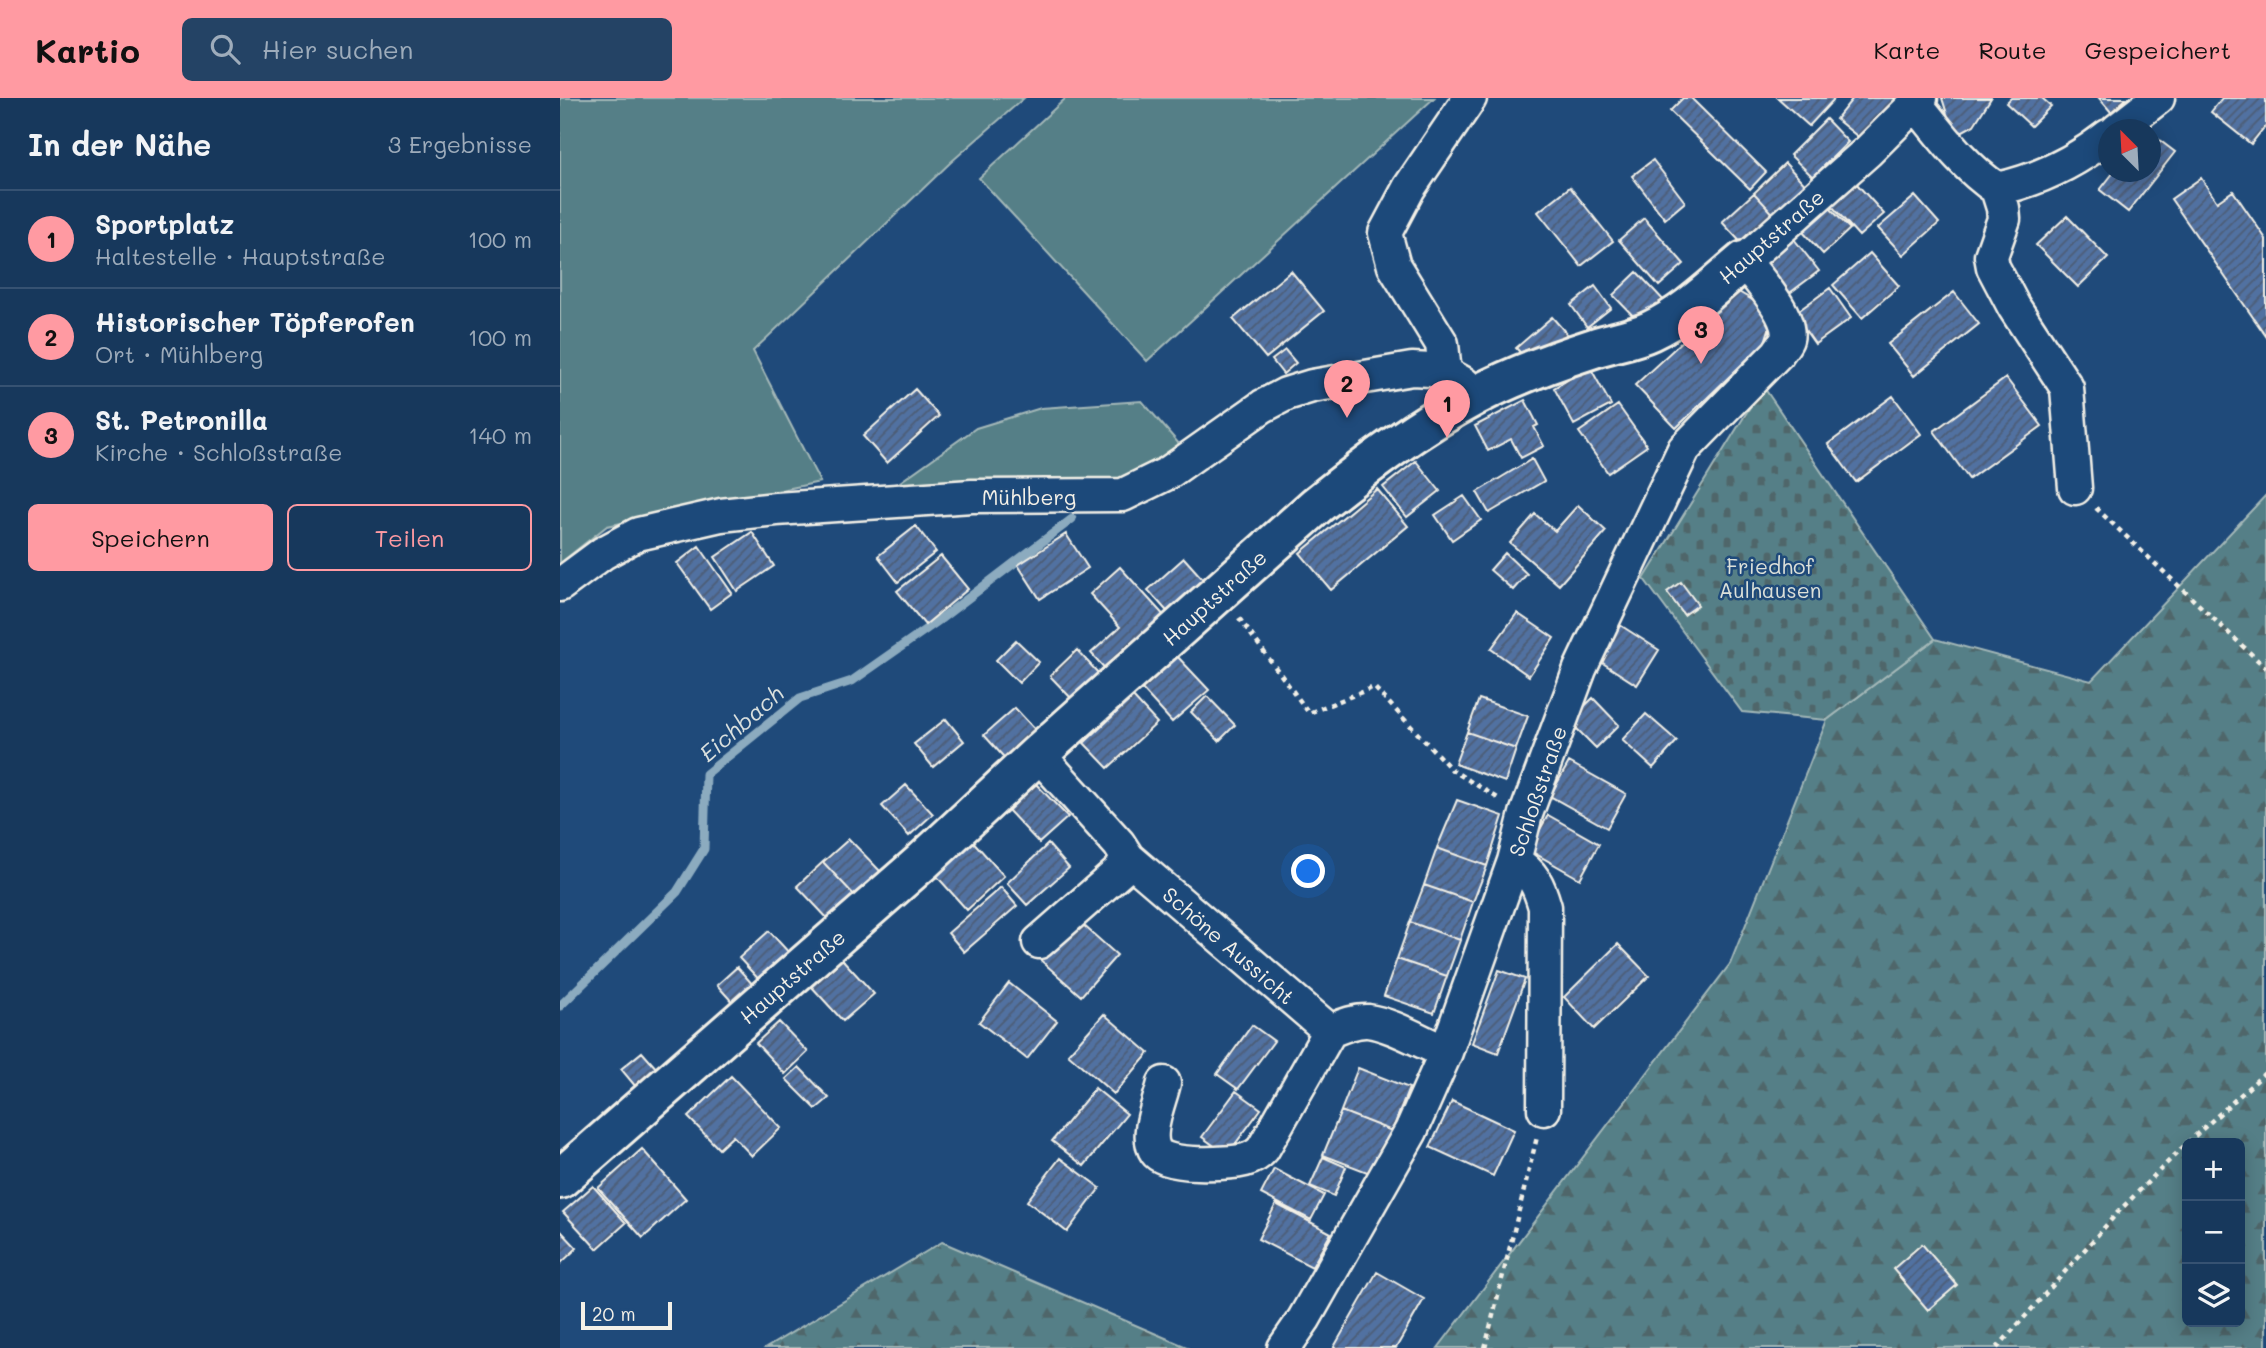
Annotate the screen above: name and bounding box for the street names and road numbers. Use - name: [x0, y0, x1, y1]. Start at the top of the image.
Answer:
- street label: Hauptstraße: [1713, 183, 1829, 289]
- street label: Mühlberg: [982, 483, 1076, 510]
- street label: Hauptstraße: [1156, 543, 1272, 651]
- street label: Schloßstraße: [1502, 722, 1572, 860]
- street label: Schöne Aussicht: [1157, 880, 1301, 1010]
- street label: Hauptstraße: [734, 923, 850, 1029]

